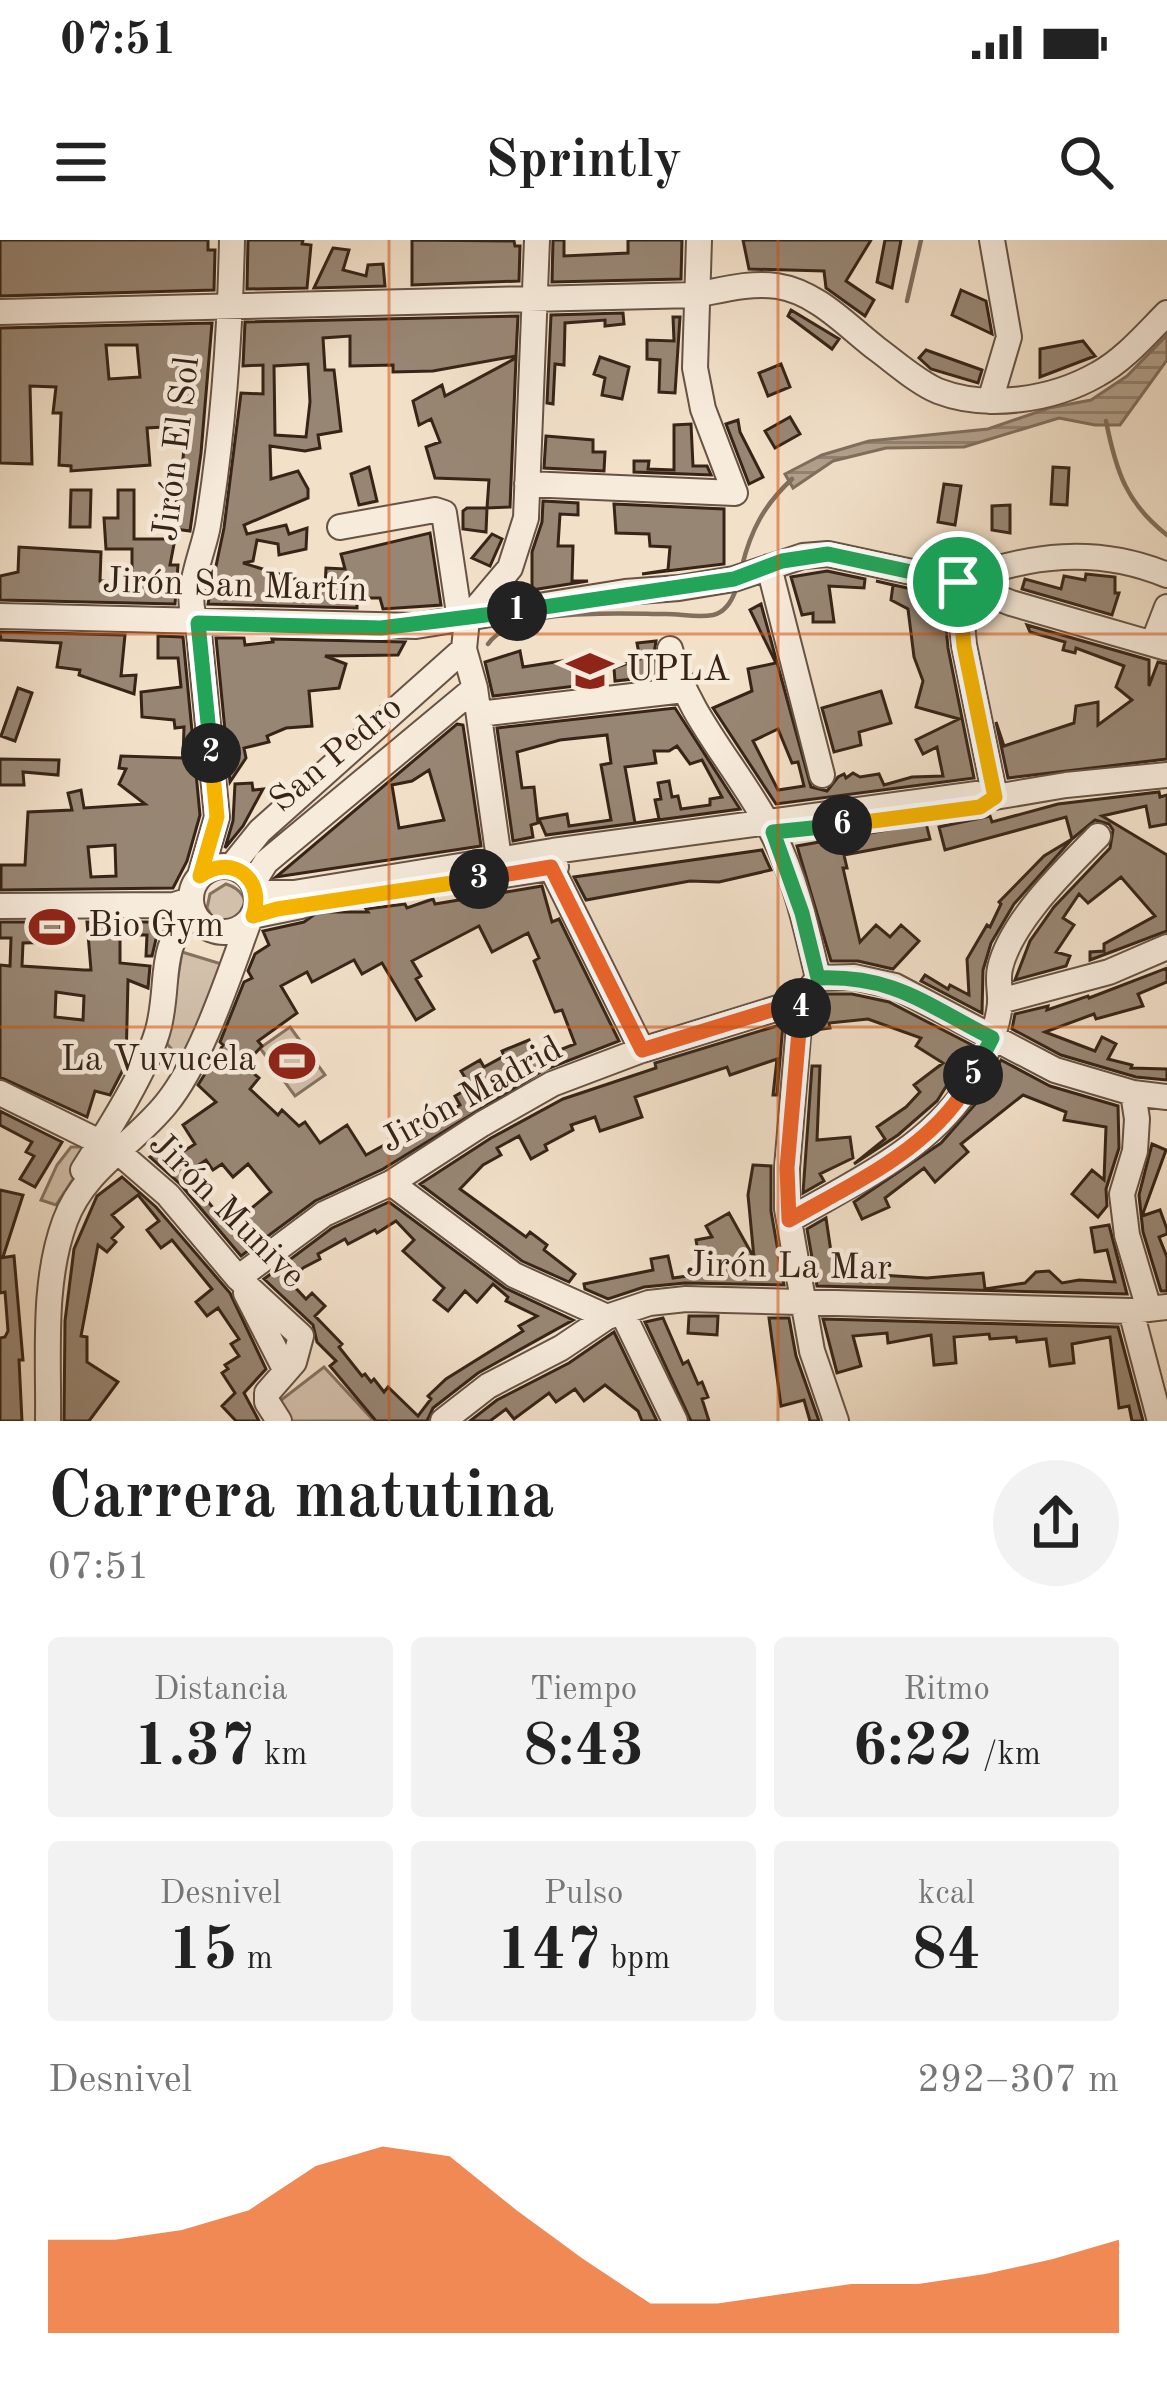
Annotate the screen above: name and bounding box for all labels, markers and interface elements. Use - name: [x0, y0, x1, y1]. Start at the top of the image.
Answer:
- text: 07:51: [60, 19, 177, 64]
- icon: menu: [48, 129, 114, 195]
- icon: search: [1053, 129, 1119, 195]
- text: Sprintly: [485, 135, 682, 189]
- street label: Jirón El Sol: [149, 355, 207, 543]
- pin: [907, 531, 1009, 633]
- icon: arrive: [925, 549, 991, 615]
- street label: Jirón San Martín: [102, 564, 368, 610]
- pin: 1: [487, 581, 547, 641]
- text: 1: [507, 594, 527, 627]
- school or university icon: UPLA: [565, 646, 615, 696]
- place label: UPLA: [626, 653, 730, 689]
- street label: San Pedro: [264, 690, 410, 820]
- pin: 2: [181, 723, 241, 783]
- text: 2: [201, 736, 221, 769]
- pin: 6: [812, 795, 872, 855]
- text: 6: [832, 808, 852, 841]
- pin: 3: [449, 849, 509, 909]
- text: 3: [469, 862, 489, 895]
- sports icon: Bio Gym: [27, 902, 77, 952]
- place label: Bio Gym: [88, 909, 224, 945]
- pin: 4: [771, 978, 831, 1038]
- text: 4: [791, 991, 811, 1024]
- street label: Jirón Madrid: [375, 1031, 569, 1161]
- sports icon: La Vuvucela: [267, 1036, 317, 1086]
- place label: La Vuvucela: [61, 1043, 256, 1079]
- pin: 5: [943, 1045, 1003, 1105]
- text: 5: [963, 1058, 983, 1091]
- street label: Jirón Munive: [141, 1126, 311, 1296]
- street label: Jirón La Mar: [686, 1248, 893, 1288]
- button: share: [993, 1460, 1119, 1586]
- text: Carrera matutina: [48, 1466, 555, 1532]
- text: 07:51: [48, 1548, 149, 1587]
- text: Distancia: [153, 1674, 288, 1707]
- text: Tiempo: [530, 1674, 637, 1707]
- text: Ritmo: [903, 1674, 990, 1707]
- text: 1.37: [134, 1718, 255, 1778]
- text: 8:43: [523, 1718, 644, 1778]
- text: 6:22: [852, 1718, 973, 1778]
- text: km: [255, 1739, 307, 1772]
- text: /km: [973, 1739, 1041, 1772]
- text: Desnivel: [160, 1878, 281, 1911]
- text: Pulso: [544, 1878, 623, 1911]
- text: kcal: [918, 1878, 975, 1911]
- text: 15: [168, 1922, 238, 1982]
- text: 147: [497, 1922, 601, 1982]
- text: 84: [912, 1922, 981, 1982]
- text: m: [238, 1943, 273, 1976]
- text: bpm: [601, 1943, 670, 1976]
- text: Desnivel: [48, 2061, 192, 2100]
- text: 292–307 m: [917, 2061, 1119, 2100]

